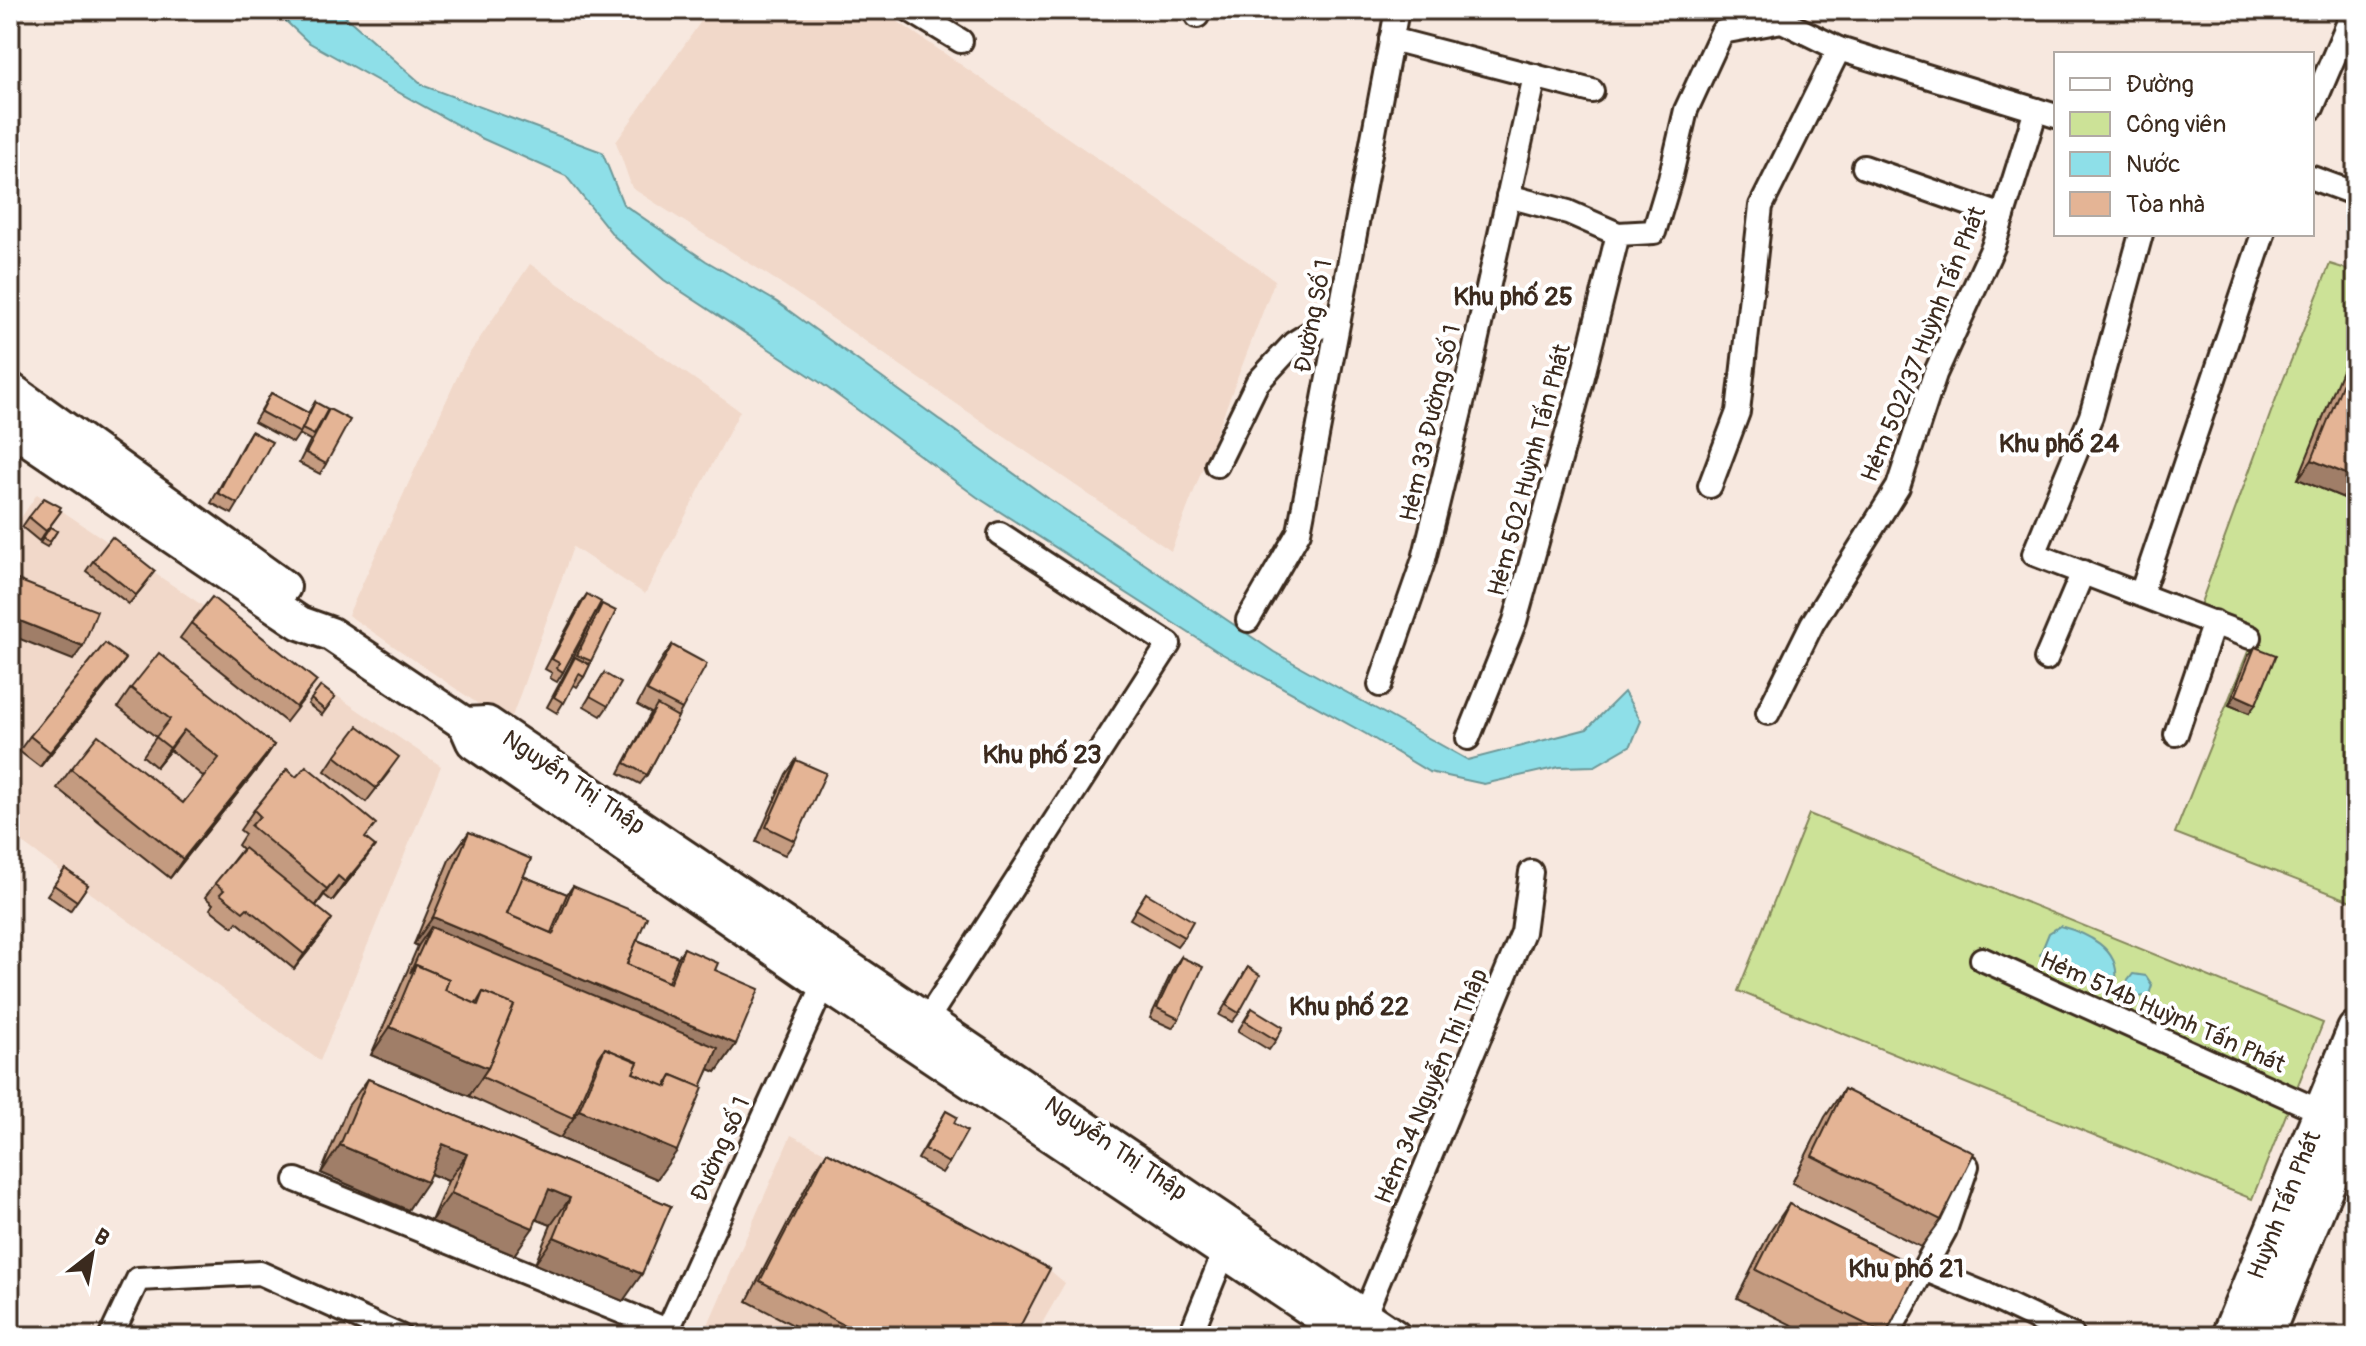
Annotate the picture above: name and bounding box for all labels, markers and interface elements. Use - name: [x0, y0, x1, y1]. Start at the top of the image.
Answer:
- legend: [2054, 52, 2314, 236]
- text: Đường: [2126, 70, 2194, 99]
- text: Công viên: [2126, 110, 2226, 139]
- text: Nước: [2126, 150, 2180, 179]
- text: Tòa nhà: [2126, 190, 2205, 219]
- street label: Hẻm 502/37 Huỳnh Tấn Phát: [1855, 202, 1992, 486]
- street label: Đường Số 1: [1288, 257, 1339, 375]
- district label: Khu phố 25: [1453, 281, 1573, 313]
- street label: Hẻm 33 Đường Số 1: [1394, 322, 1467, 524]
- street label: Hẻm 502 Huỳnh Tấn Phát: [1482, 341, 1577, 599]
- district label: Khu phố 24: [1999, 428, 2119, 460]
- street label: Nguyễn Thị Thập: [497, 724, 651, 841]
- district label: Khu phố 23: [982, 739, 1102, 771]
- street label: Hẻm 514b Huỳnh Tấn Phát: [2036, 945, 2290, 1080]
- street label: Hẻm 34 Nguyễn Thị Thập: [1369, 964, 1494, 1208]
- district label: Khu phố 22: [1289, 991, 1409, 1023]
- street label: Nguyễn Thị Thập: [1039, 1090, 1193, 1207]
- street label: Đường số 1: [685, 1092, 756, 1206]
- street label: Huỳnh Tấn Phát: [2242, 1126, 2328, 1284]
- north arrow: [52, 1214, 132, 1294]
- text: B: [89, 1223, 114, 1253]
- district label: Khu phố 21: [1848, 1253, 1964, 1285]

